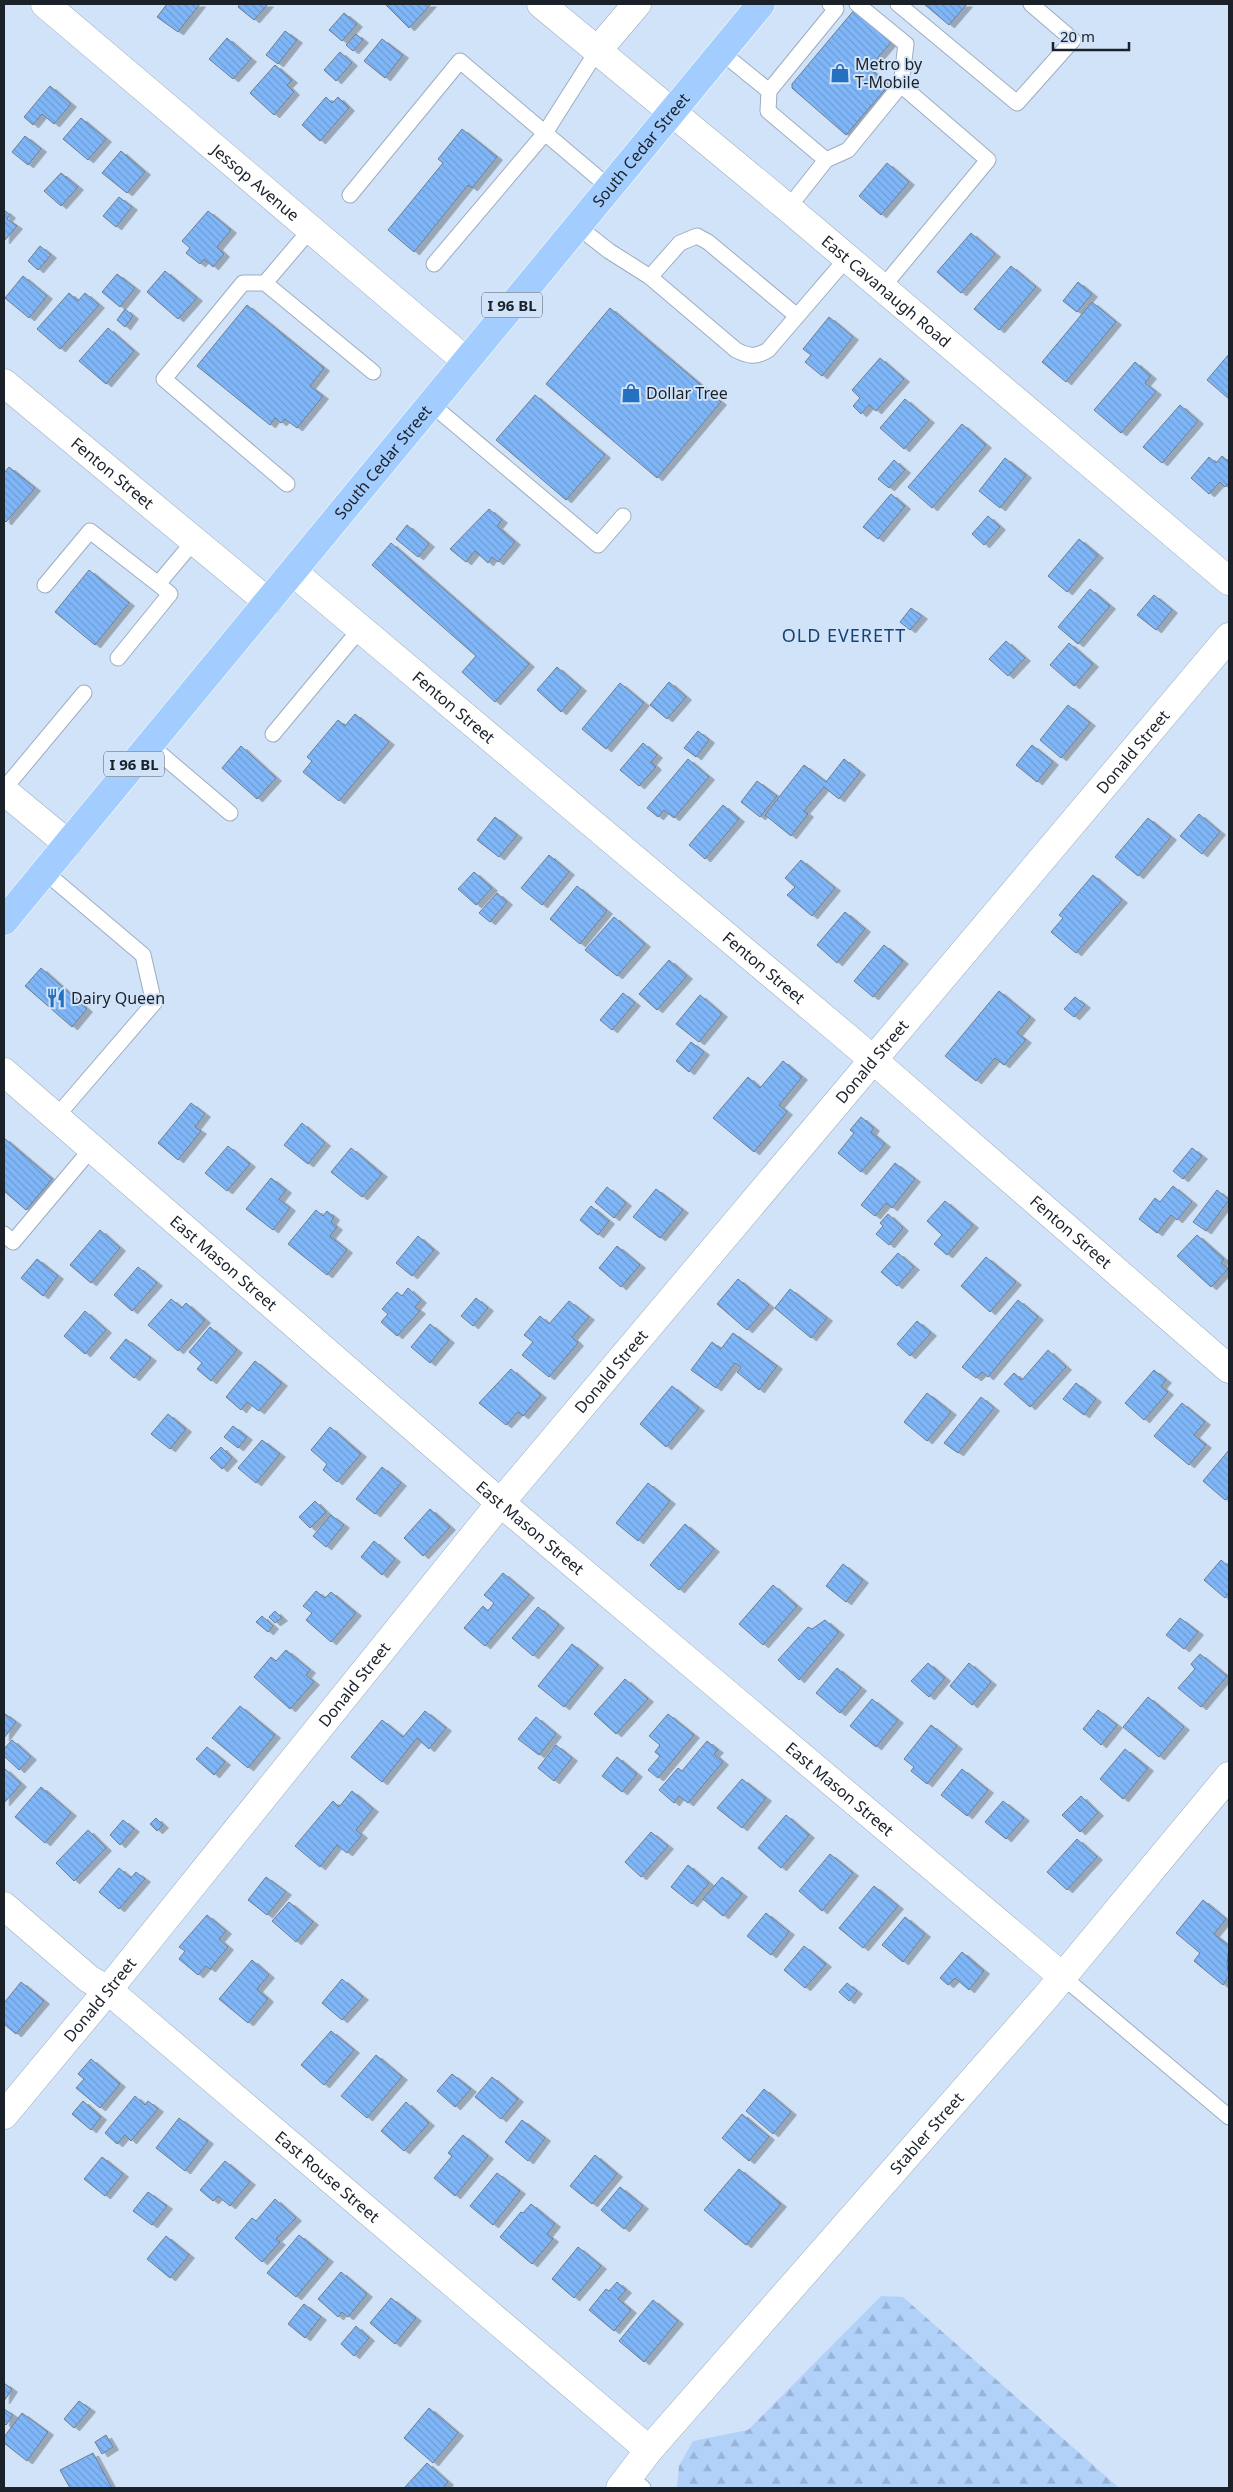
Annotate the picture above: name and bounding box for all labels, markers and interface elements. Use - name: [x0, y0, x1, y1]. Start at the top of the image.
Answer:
- scale bar: [1053, 20, 1129, 52]
- text: 20 m: [1060, 26, 1095, 46]
- place label: Metro by T-Mobile: [855, 53, 923, 93]
- shop icon: Metro by T-Mobile: [829, 62, 851, 84]
- street label: South Cedar Street: [587, 88, 694, 211]
- street label: Jessop Avenue: [205, 138, 304, 226]
- street label: East Cavanaugh Road: [817, 230, 956, 352]
- road number: I 96 BL: [482, 292, 542, 318]
- shop icon: Dollar Tree: [620, 382, 642, 404]
- place label: Dollar Tree: [646, 382, 728, 404]
- street label: South Cedar Street: [329, 400, 437, 524]
- street label: Fenton Street: [66, 432, 159, 514]
- district label: OLD EVERETT: [782, 623, 906, 647]
- street label: Fenton Street: [408, 666, 500, 748]
- street label: Donald Street: [1091, 705, 1174, 798]
- road number: I 96 BL: [104, 752, 164, 776]
- street label: Fenton Street: [718, 927, 810, 1009]
- restaurant icon: Dairy Queen: [45, 987, 67, 1009]
- place label: Dairy Queen: [71, 987, 165, 1009]
- street label: Donald Street: [830, 1015, 914, 1108]
- street label: Fenton Street: [1025, 1190, 1117, 1273]
- street label: East Mason Street: [166, 1210, 282, 1316]
- street label: Donald Street: [569, 1325, 653, 1418]
- street label: East Mason Street: [471, 1476, 589, 1580]
- street label: Donald Street: [313, 1637, 395, 1731]
- street label: East Mason Street: [781, 1737, 899, 1841]
- street label: Donald Street: [59, 1953, 141, 2046]
- street label: Stabler Street: [885, 2087, 969, 2179]
- street label: East Rouse Street: [271, 2126, 384, 2227]

